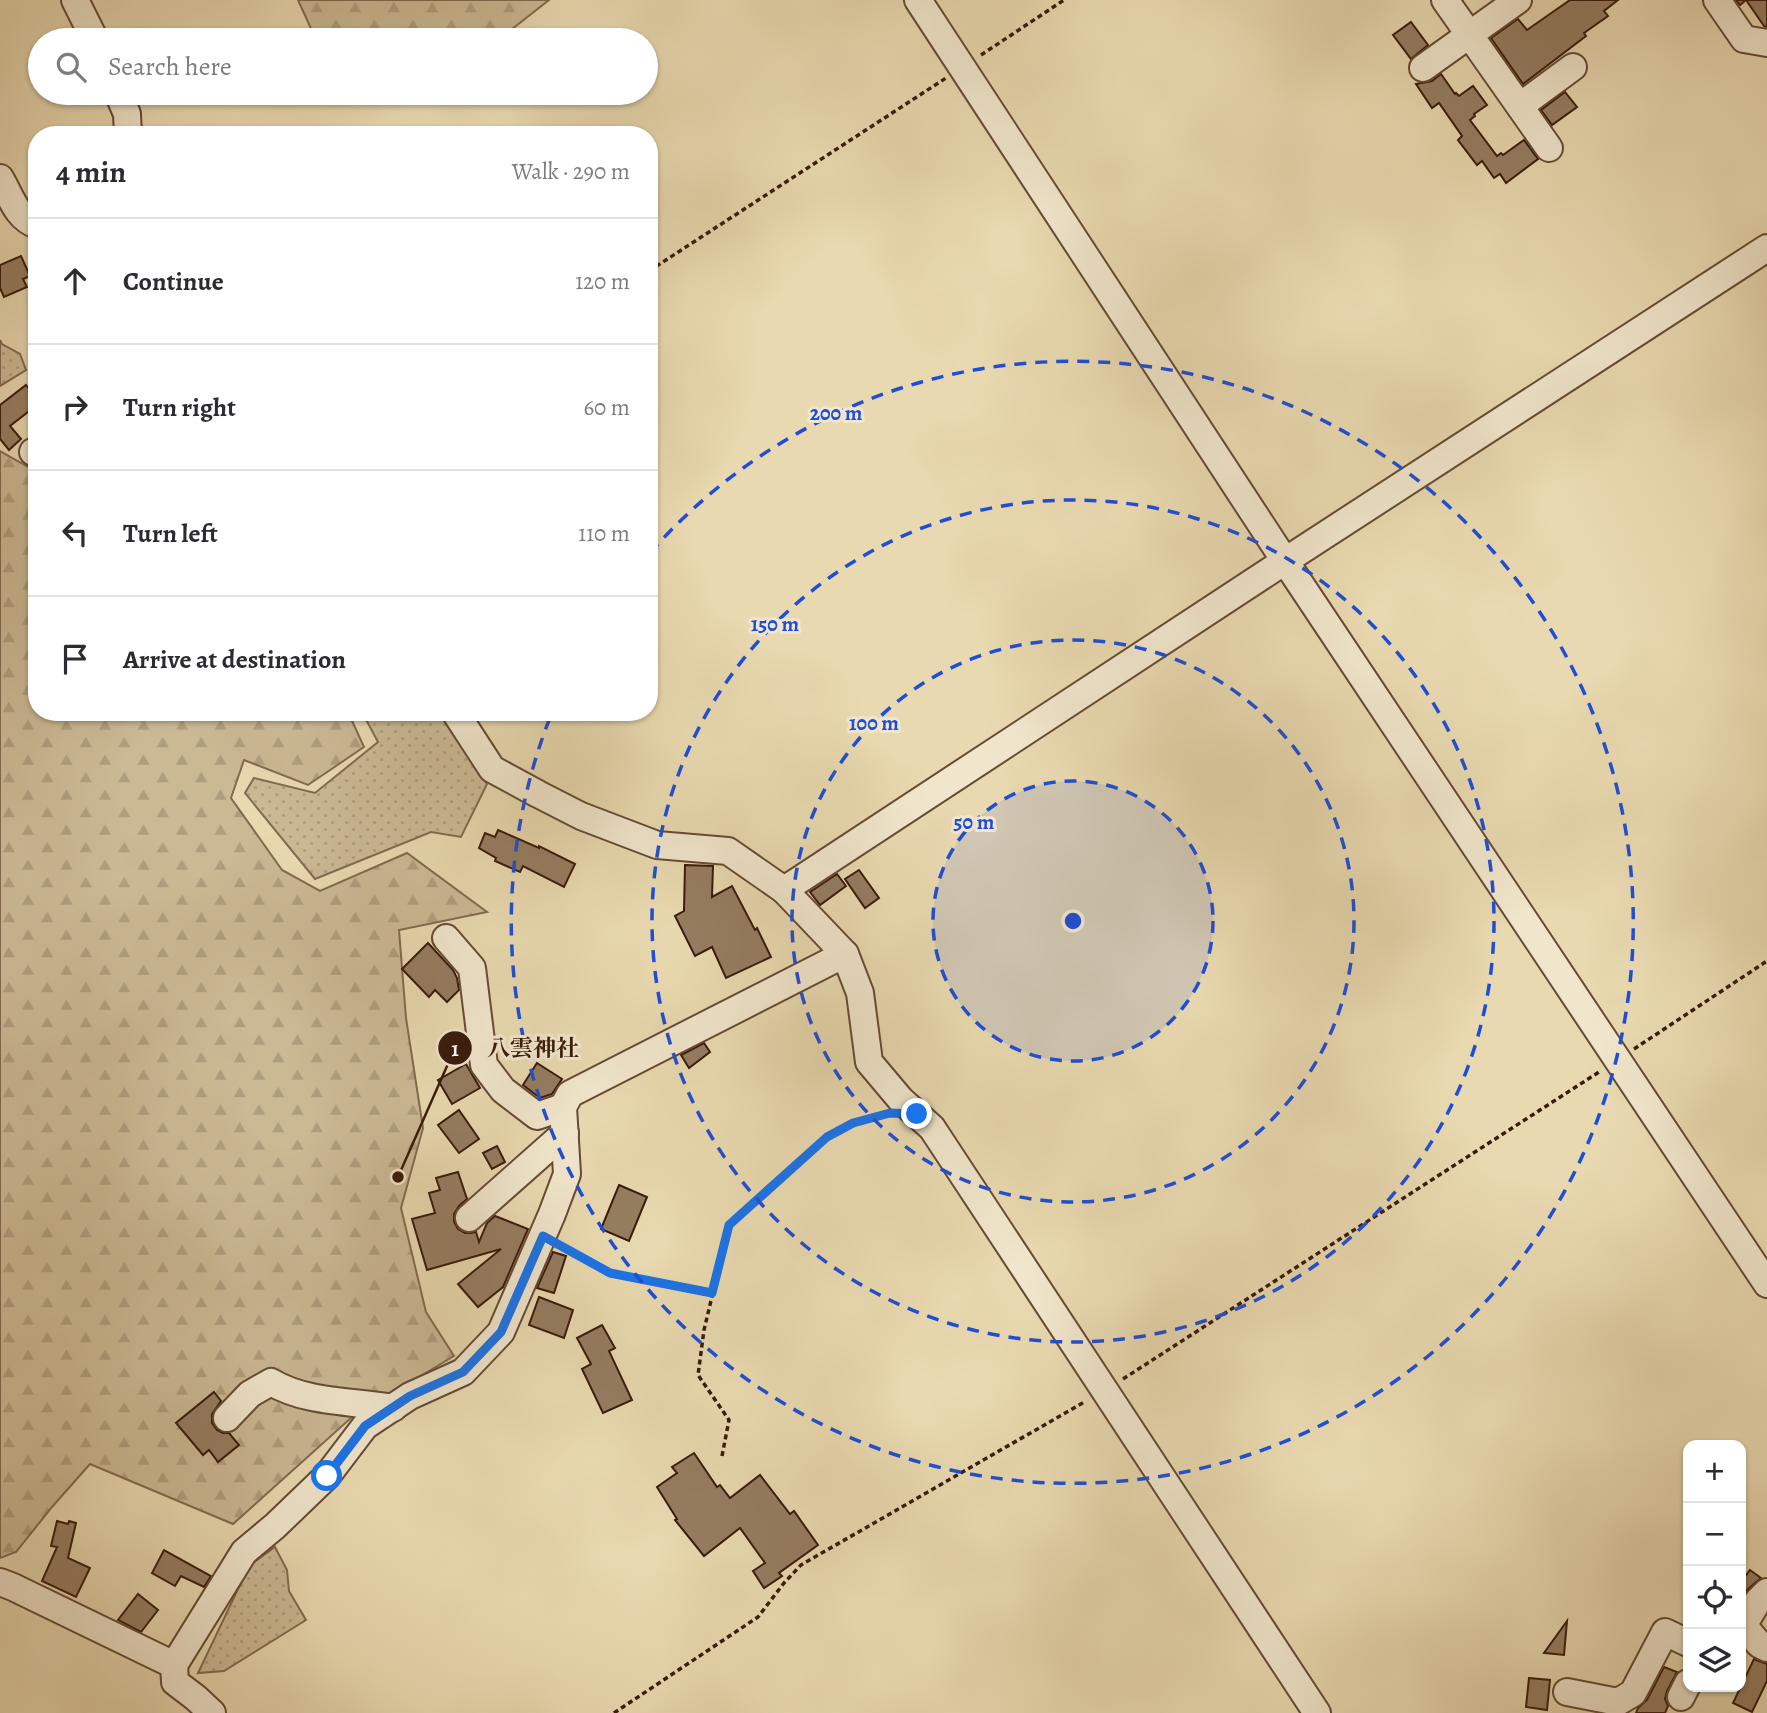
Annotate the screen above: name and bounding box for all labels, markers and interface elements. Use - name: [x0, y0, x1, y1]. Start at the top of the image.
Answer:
- search box: [28, 28, 658, 105]
- icon: search: [52, 48, 90, 86]
- text: Search here: [108, 49, 232, 84]
- text: 4 min: [56, 152, 126, 192]
- text: Walk · 290 m: [512, 156, 630, 187]
- icon: ahead: [56, 262, 94, 300]
- text: Continue: [123, 264, 224, 299]
- text: 120 m: [575, 266, 630, 297]
- icon: right: [56, 388, 94, 426]
- text: Turn right: [123, 390, 236, 425]
- text: 60 m: [583, 392, 630, 423]
- text: 200 m: [810, 399, 863, 427]
- icon: left: [56, 514, 94, 552]
- text: Turn left: [123, 516, 218, 551]
- text: 110 m: [578, 518, 630, 549]
- text: 150 m: [751, 610, 800, 638]
- icon: arrive: [56, 640, 94, 678]
- text: Arrive at destination: [123, 642, 346, 677]
- text: 100 m: [849, 709, 899, 737]
- text: 50 m: [954, 808, 995, 836]
- centre of rings: [1061, 909, 1085, 933]
- callout: 八雲神社: [438, 1026, 593, 1070]
- text: 八雲神社: [487, 1033, 579, 1064]
- text: 1: [451, 1035, 459, 1063]
- route end: [901, 1098, 932, 1129]
- map controls: [1683, 1440, 1746, 1692]
- button: +: [1683, 1440, 1746, 1503]
- route start: [311, 1460, 342, 1491]
- button: −: [1683, 1503, 1746, 1566]
- button: locate: [1683, 1566, 1746, 1629]
- button: layers: [1683, 1629, 1746, 1692]

